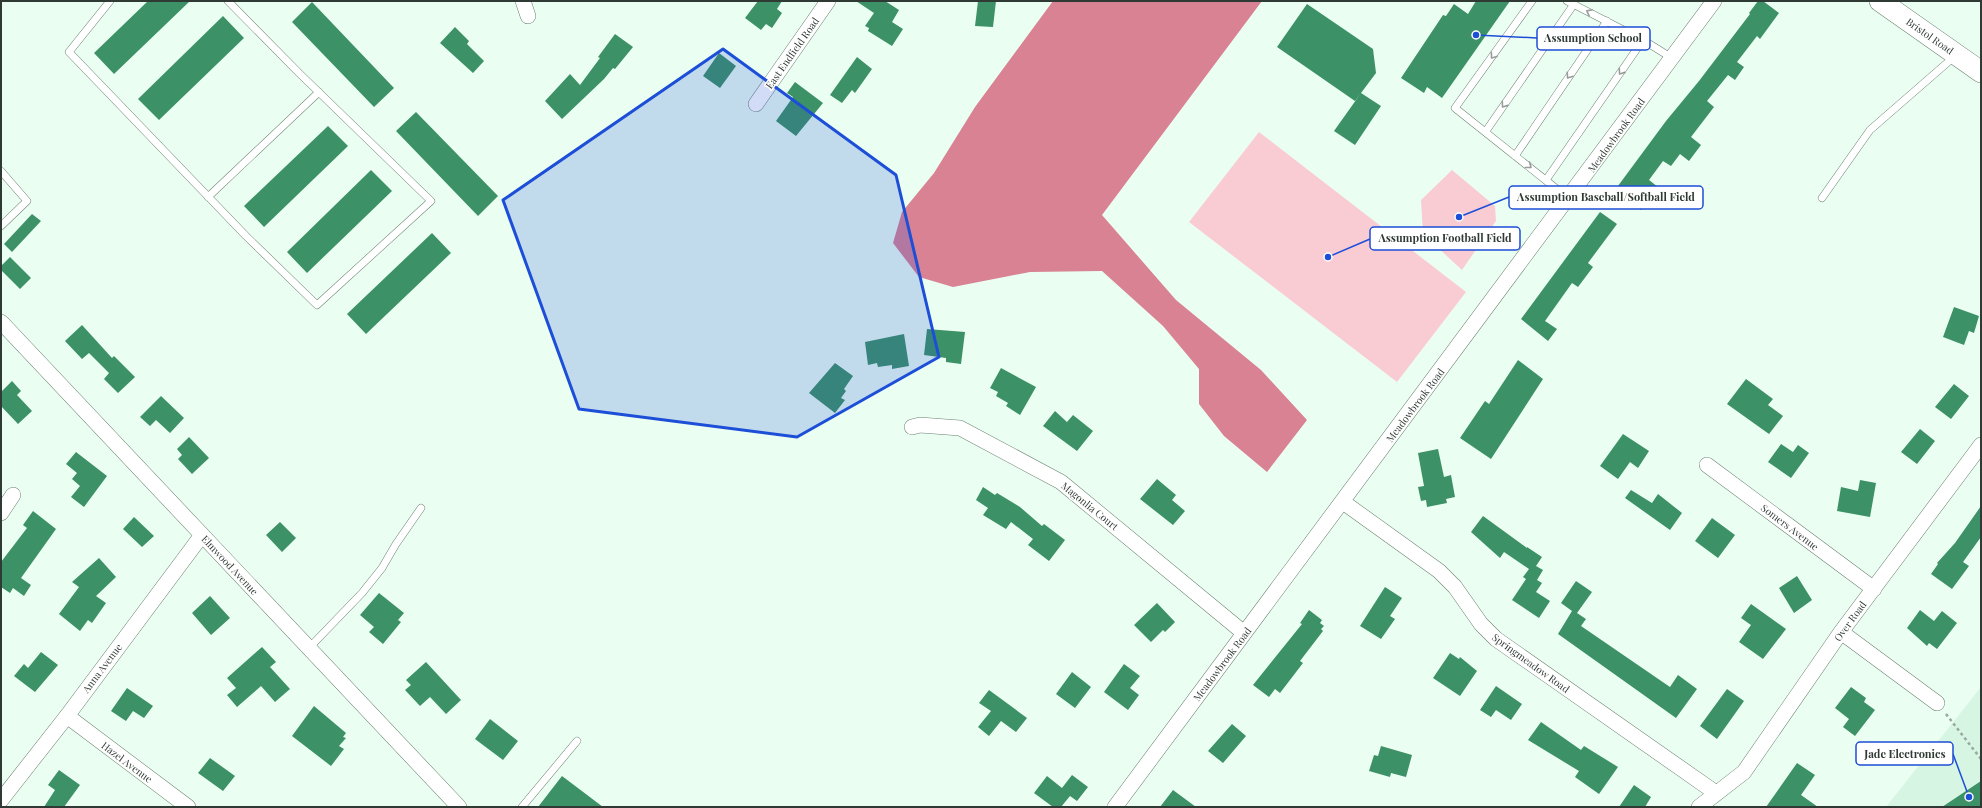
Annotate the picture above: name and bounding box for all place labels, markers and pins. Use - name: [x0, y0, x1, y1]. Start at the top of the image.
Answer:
- callout: Assumption School: [1537, 27, 1650, 50]
- callout: Assumption Baseball/Softball Field: [1509, 186, 1703, 209]
- callout: Assumption Football Field: [1370, 227, 1520, 250]
- callout: Jade Electronics: [1856, 742, 1953, 765]

